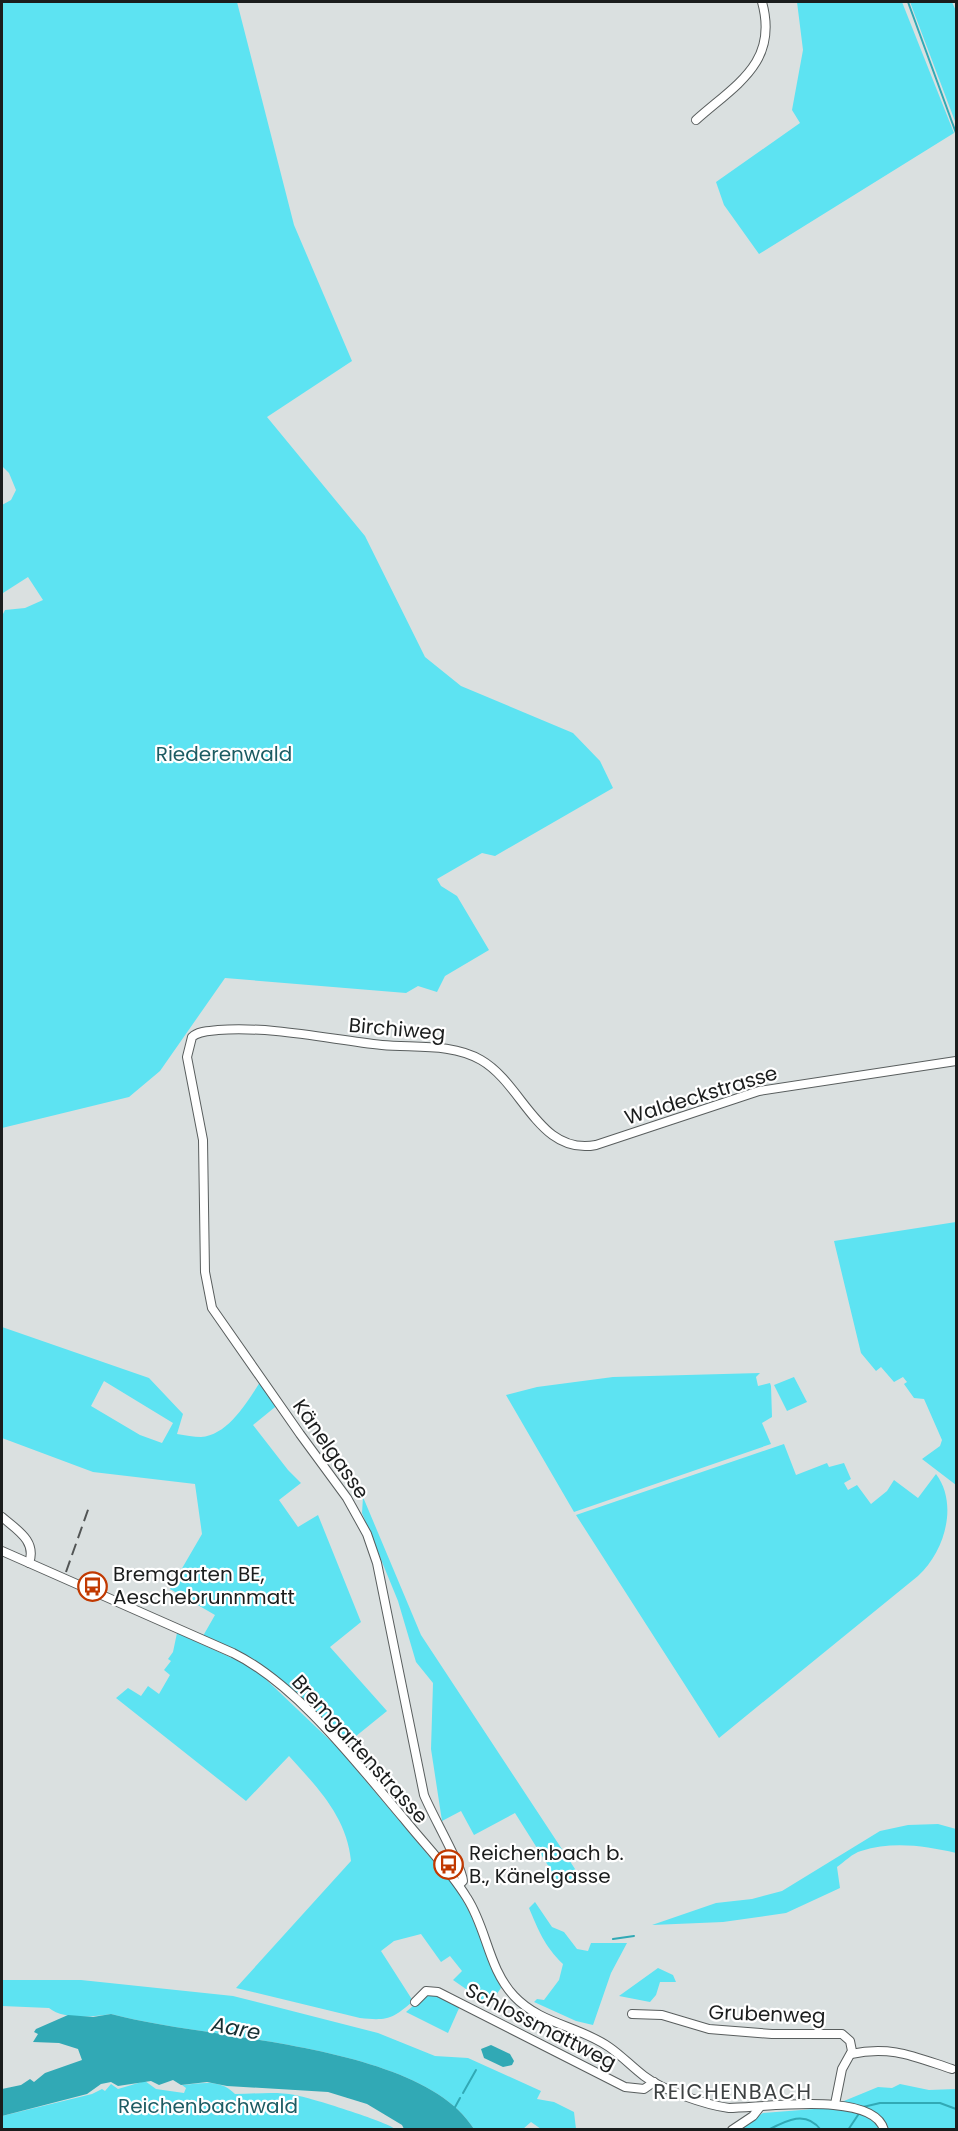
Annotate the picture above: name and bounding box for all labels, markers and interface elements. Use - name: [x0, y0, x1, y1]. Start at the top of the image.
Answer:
- park label: Riederenwald: [156, 740, 292, 768]
- street label: Birchiweg: [348, 1011, 446, 1047]
- street label: Waldeckstrasse: [621, 1058, 781, 1132]
- street label: Känelgasse: [286, 1393, 376, 1505]
- place label: Bremgarten BE, Aeschebrunnmatt: [113, 1560, 295, 1611]
- bus stop icon: Bremgarten BE, Aeschebrunnmatt: [76, 1570, 108, 1602]
- street label: Bremgartenstrasse: [285, 1668, 435, 1830]
- place label: Reichenbach b. B., Känelgasse: [469, 1839, 624, 1890]
- bus stop icon: Reichenbach b. B., Känelgasse: [432, 1849, 464, 1881]
- street label: Schlossmattweg: [461, 1976, 621, 2076]
- street label: Grubenweg: [708, 1998, 826, 2030]
- water label: Aare: [208, 2009, 263, 2047]
- district label: REICHENBACH: [653, 2077, 813, 2106]
- park label: Reichenbachwald: [118, 2092, 298, 2120]

